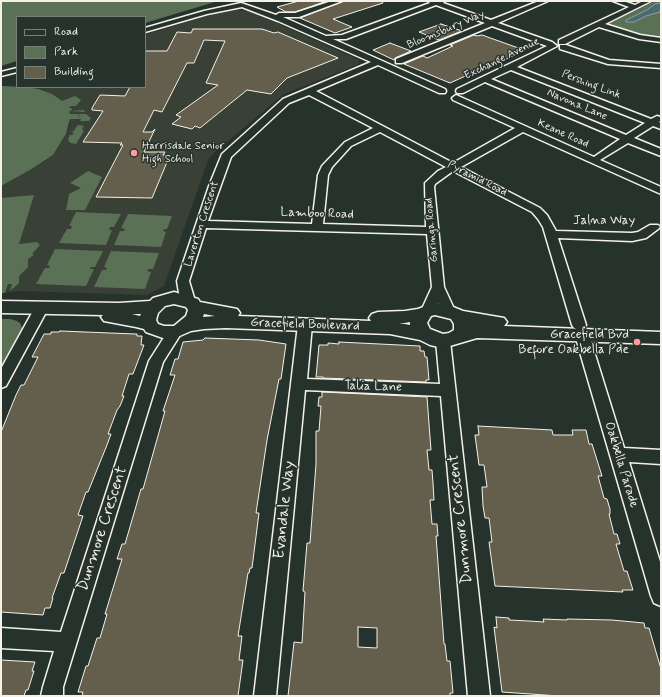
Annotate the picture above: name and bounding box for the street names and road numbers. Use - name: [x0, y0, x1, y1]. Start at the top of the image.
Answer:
- street label: Bloomsbury Way: [405, 8, 487, 52]
- street label: Exchange Avenue: [462, 35, 542, 83]
- street label: Pershing Link: [560, 68, 622, 102]
- street label: Navona Lane: [545, 86, 609, 124]
- street label: Keane Road: [535, 117, 591, 151]
- street label: Pyramid Road: [445, 158, 509, 200]
- street label: Laverton Crescent: [182, 179, 222, 269]
- street label: Garinga Road: [423, 197, 441, 263]
- street label: Lamboo Road: [280, 205, 354, 223]
- street label: Jalna Way: [573, 213, 635, 229]
- street label: Gracefield Boulevard: [250, 315, 360, 335]
- street label: Talia Lane: [344, 378, 402, 396]
- street label: Oakbella Parade: [601, 420, 641, 510]
- street label: Dunmore Crescent: [445, 453, 477, 585]
- street label: Evandale Way: [270, 460, 300, 560]
- street label: Dunmore Crescent: [74, 464, 132, 594]

